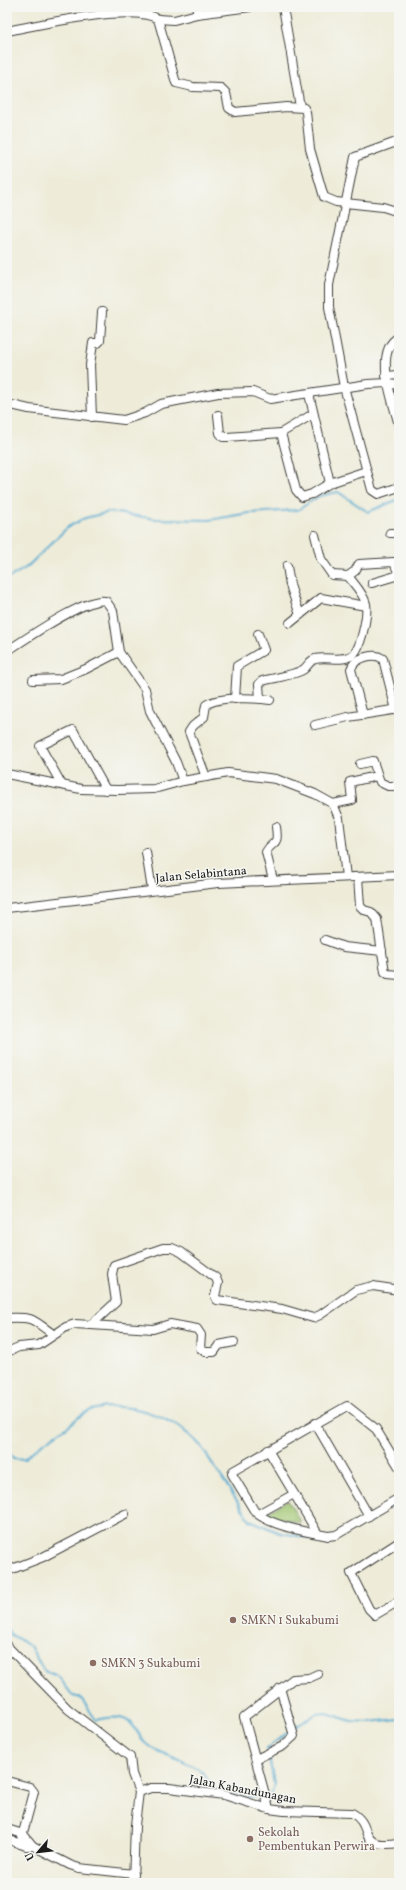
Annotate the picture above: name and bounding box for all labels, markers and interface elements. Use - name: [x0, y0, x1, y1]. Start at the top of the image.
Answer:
- street label: Jalan Selabintana: [155, 863, 247, 887]
- place label: SMKN 1 Sukabumi: [241, 1613, 339, 1629]
- marker: SMKN 1 Sukabumi: [228, 1615, 238, 1625]
- place label: SMKN 3 Sukabumi: [101, 1656, 201, 1672]
- marker: SMKN 3 Sukabumi: [88, 1658, 98, 1668]
- street label: Jalan Kabandunagan: [188, 1772, 298, 1808]
- place label: Sekolah Pembentukan Perwira: [258, 1825, 375, 1855]
- north arrow: [18, 1832, 58, 1872]
- marker: Sekolah Pembentukan Perwira: [245, 1834, 255, 1844]
- text: U: [22, 1849, 39, 1863]

